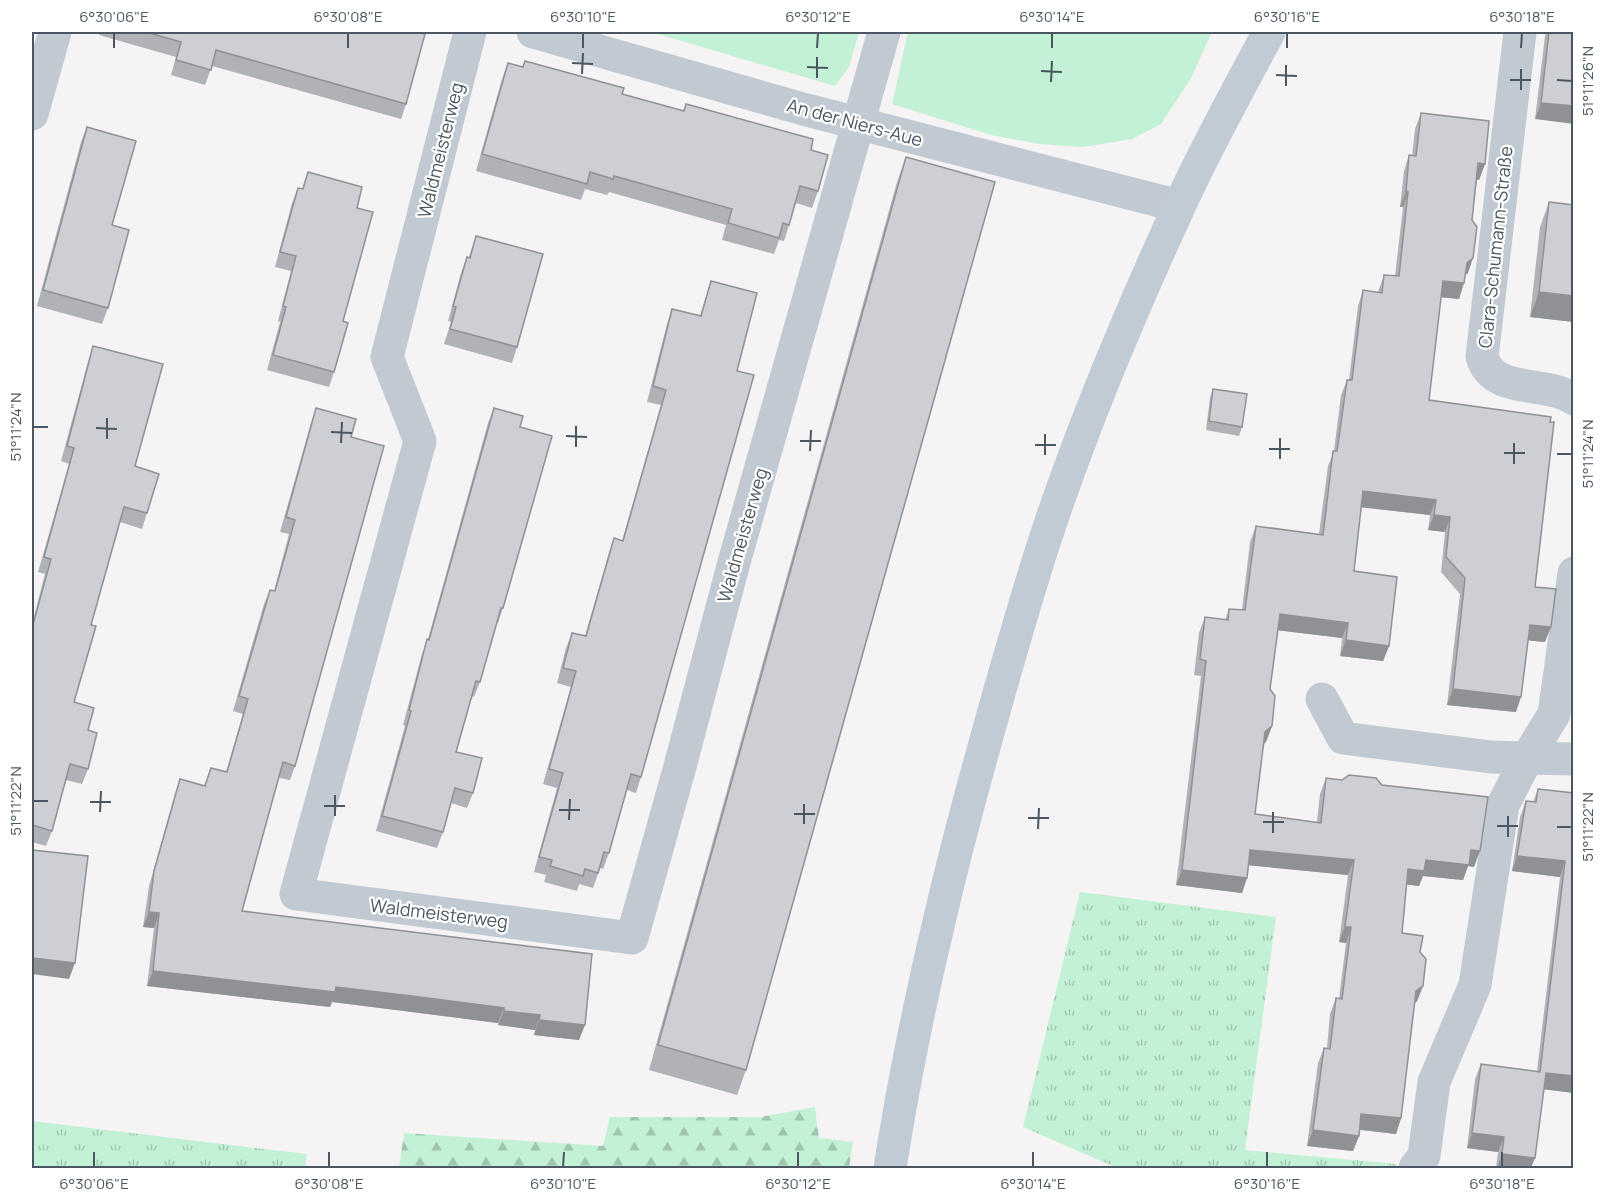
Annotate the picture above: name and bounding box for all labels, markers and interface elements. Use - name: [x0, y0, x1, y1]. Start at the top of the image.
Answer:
- text: 6°30'06"E: [79, 6, 149, 27]
- text: 6°30'08"E: [314, 6, 383, 27]
- text: 6°30'10"E: [550, 6, 616, 27]
- text: 6°30'12"E: [785, 6, 851, 27]
- text: 6°30'14"E: [1019, 6, 1085, 27]
- text: 6°30'16"E: [1254, 6, 1320, 27]
- text: 6°30'18"E: [1489, 6, 1555, 27]
- text: 51°11'26"N: [1577, 46, 1598, 116]
- street label: Waldmeisterweg: [412, 80, 468, 220]
- street label: An der Niers-Aue: [785, 92, 925, 152]
- street label: Clara-Schumann-Straße: [1472, 145, 1518, 349]
- text: 51°11'24"N: [5, 393, 26, 461]
- text: 51°11'24"N: [1577, 420, 1598, 488]
- street label: Waldmeisterweg: [711, 465, 773, 605]
- text: 51°11'22"N: [5, 766, 26, 836]
- text: 51°11'22"N: [1577, 792, 1598, 862]
- street label: Waldmeisterweg: [369, 893, 509, 933]
- text: 6°30'06"E: [59, 1173, 129, 1194]
- text: 6°30'08"E: [295, 1173, 364, 1194]
- text: 6°30'10"E: [530, 1173, 596, 1194]
- text: 6°30'12"E: [765, 1173, 831, 1194]
- text: 6°30'14"E: [1000, 1173, 1066, 1194]
- text: 6°30'16"E: [1234, 1173, 1300, 1194]
- text: 6°30'18"E: [1469, 1173, 1535, 1194]

